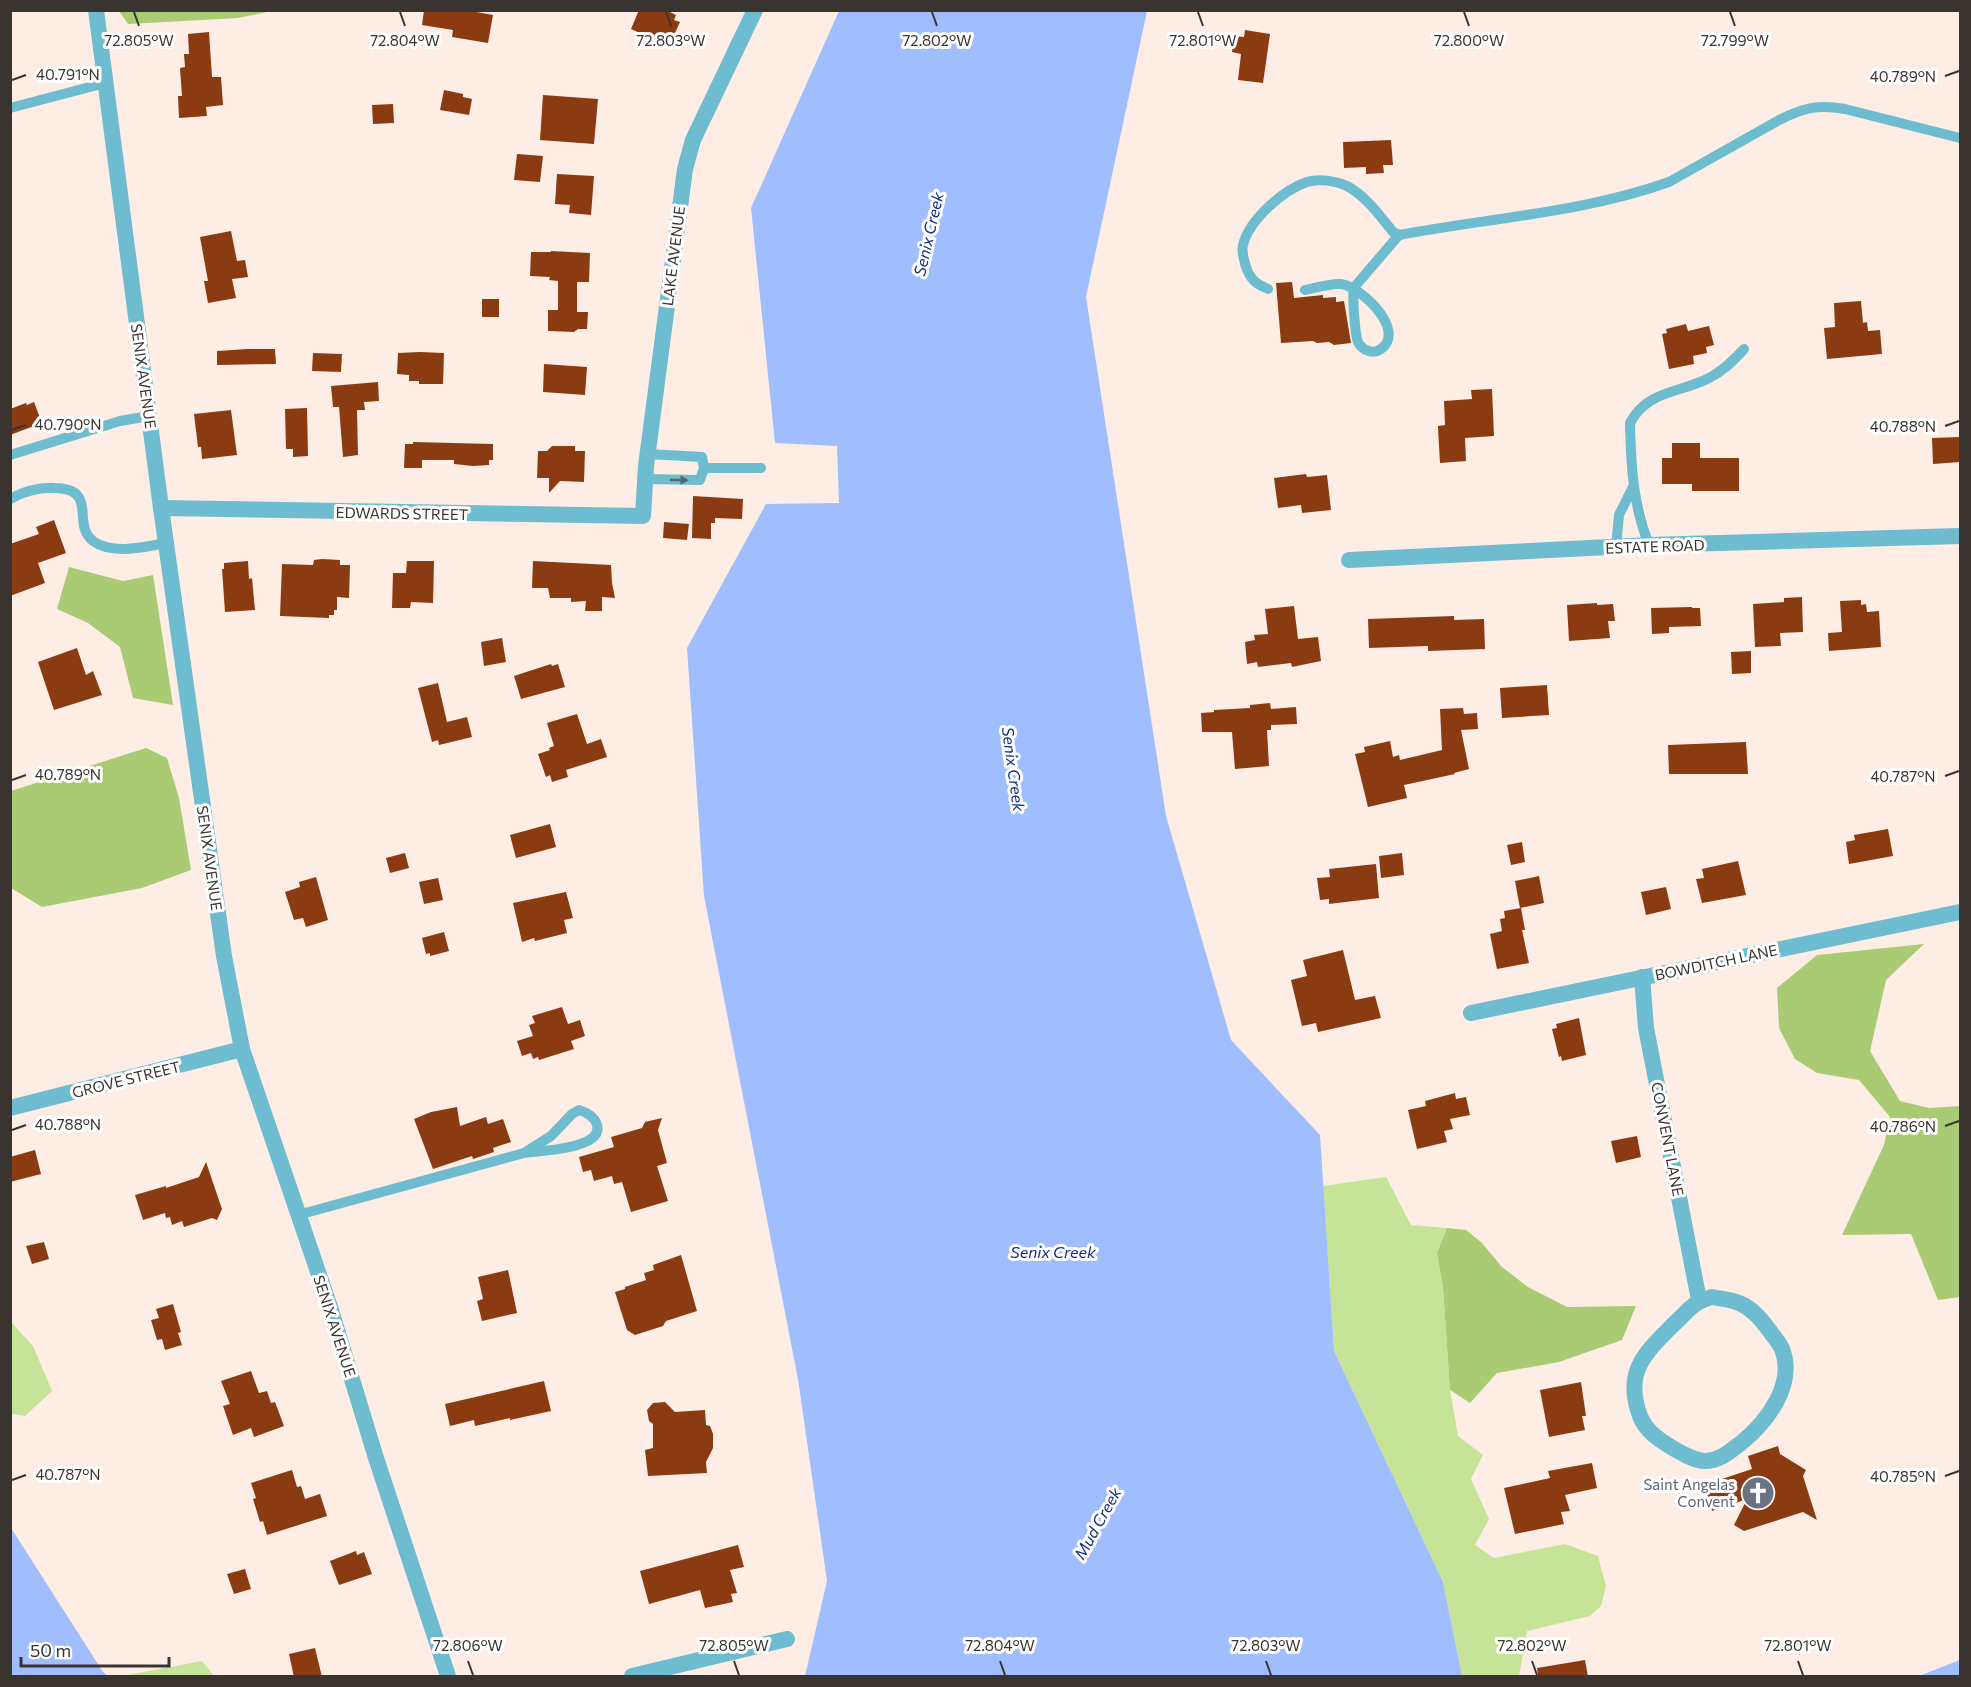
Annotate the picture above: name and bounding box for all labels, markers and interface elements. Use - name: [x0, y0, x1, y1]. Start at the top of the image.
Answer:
- text: 72.805°W: [104, 31, 174, 49]
- text: 72.804°W: [370, 31, 440, 49]
- text: 72.803°W: [636, 31, 706, 49]
- text: 72.802°W: [902, 31, 972, 49]
- text: 72.801°W: [1169, 31, 1237, 49]
- text: 72.800°W: [1434, 31, 1504, 49]
- text: 72.799°W: [1701, 31, 1769, 49]
- text: 40.791°N: [36, 65, 100, 83]
- text: 40.789°N: [1870, 67, 1936, 85]
- water label: Senix Creek: [909, 190, 947, 278]
- street label: LAKE AVENUE: [658, 205, 688, 307]
- street label: SENIX AVENUE: [128, 322, 160, 430]
- text: 40.790°N: [34, 415, 102, 433]
- text: 40.788°N: [1870, 417, 1936, 435]
- one-way arrow: [670, 475, 689, 484]
- street label: EDWARDS STREET: [336, 503, 469, 523]
- street label: ESTATE ROAD: [1605, 535, 1705, 557]
- water label: Senix Creek: [999, 725, 1029, 813]
- text: 40.789°N: [35, 765, 101, 783]
- text: 40.787°N: [1870, 767, 1936, 785]
- street label: SENIX AVENUE: [194, 804, 226, 912]
- street label: BOWDITCH LANE: [1653, 940, 1779, 984]
- street label: GROVE STREET: [70, 1057, 182, 1101]
- street label: CONVENT LANE: [1648, 1080, 1688, 1198]
- text: 40.788°N: [35, 1115, 101, 1133]
- text: 40.786°N: [1870, 1117, 1936, 1135]
- water label: Senix Creek: [1010, 1242, 1096, 1261]
- street label: SENIX AVENUE: [310, 1273, 360, 1379]
- text: 40.787°N: [35, 1465, 101, 1483]
- text: 40.785°N: [1870, 1467, 1936, 1485]
- place label: Saint Angelas Convent: [1644, 1475, 1735, 1510]
- church icon: Saint Angelas Convent: [1740, 1475, 1776, 1511]
- water label: Mud Creek: [1070, 1484, 1125, 1562]
- scale bar: [21, 1630, 170, 1668]
- text: 72.806°W: [433, 1636, 503, 1654]
- text: 72.805°W: [699, 1636, 769, 1654]
- text: 72.804°W: [965, 1636, 1035, 1654]
- text: 72.803°W: [1231, 1636, 1301, 1654]
- text: 72.802°W: [1497, 1636, 1567, 1654]
- text: 72.801°W: [1764, 1636, 1832, 1654]
- text: 50 m: [30, 1639, 71, 1661]

